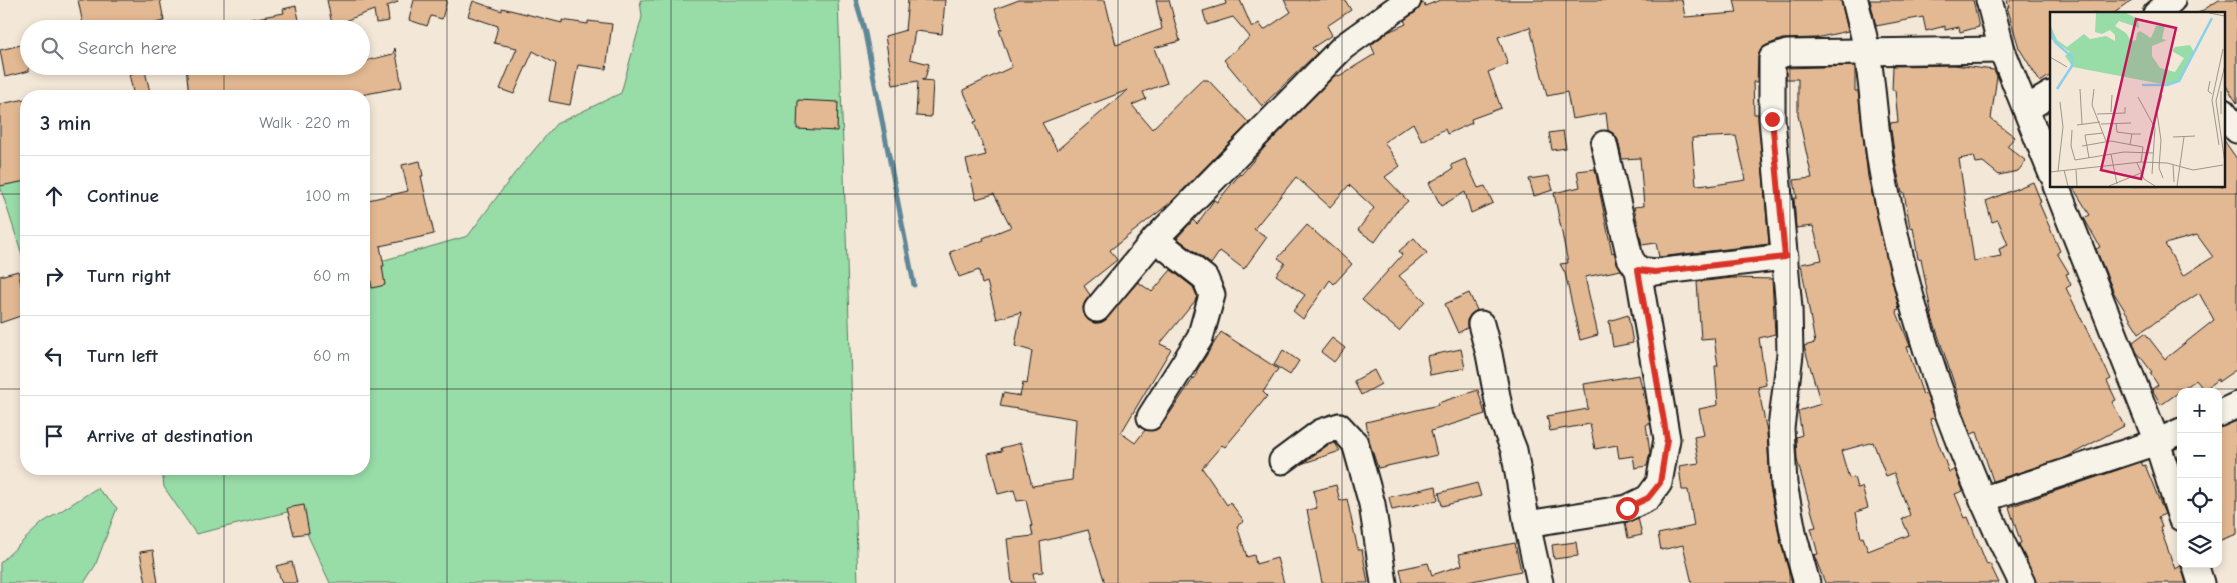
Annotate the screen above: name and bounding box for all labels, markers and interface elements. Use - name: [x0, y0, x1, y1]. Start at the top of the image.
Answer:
- inset map: [2050, 12, 2224, 188]
- search box: [20, 20, 370, 75]
- icon: search: [38, 34, 66, 62]
- text: Search here: [78, 37, 177, 59]
- route end: [1761, 108, 1784, 131]
- text: 3 min: [40, 111, 91, 135]
- text: Walk · 220 m: [259, 114, 350, 132]
- icon: ahead: [40, 182, 68, 210]
- text: Continue: [87, 185, 159, 207]
- text: 100 m: [306, 187, 350, 205]
- icon: right: [40, 262, 68, 290]
- text: Turn right: [87, 265, 171, 287]
- text: 60 m: [313, 267, 350, 285]
- icon: left: [40, 342, 68, 370]
- text: Turn left: [87, 345, 158, 367]
- text: 60 m: [313, 347, 350, 365]
- map controls: [2177, 388, 2222, 568]
- button: +: [2177, 388, 2222, 433]
- icon: arrive: [40, 422, 68, 450]
- text: Arrive at destination: [87, 425, 253, 447]
- button: −: [2177, 433, 2222, 478]
- button: locate: [2177, 478, 2222, 523]
- route start: [1616, 497, 1639, 520]
- button: layers: [2177, 523, 2222, 568]

